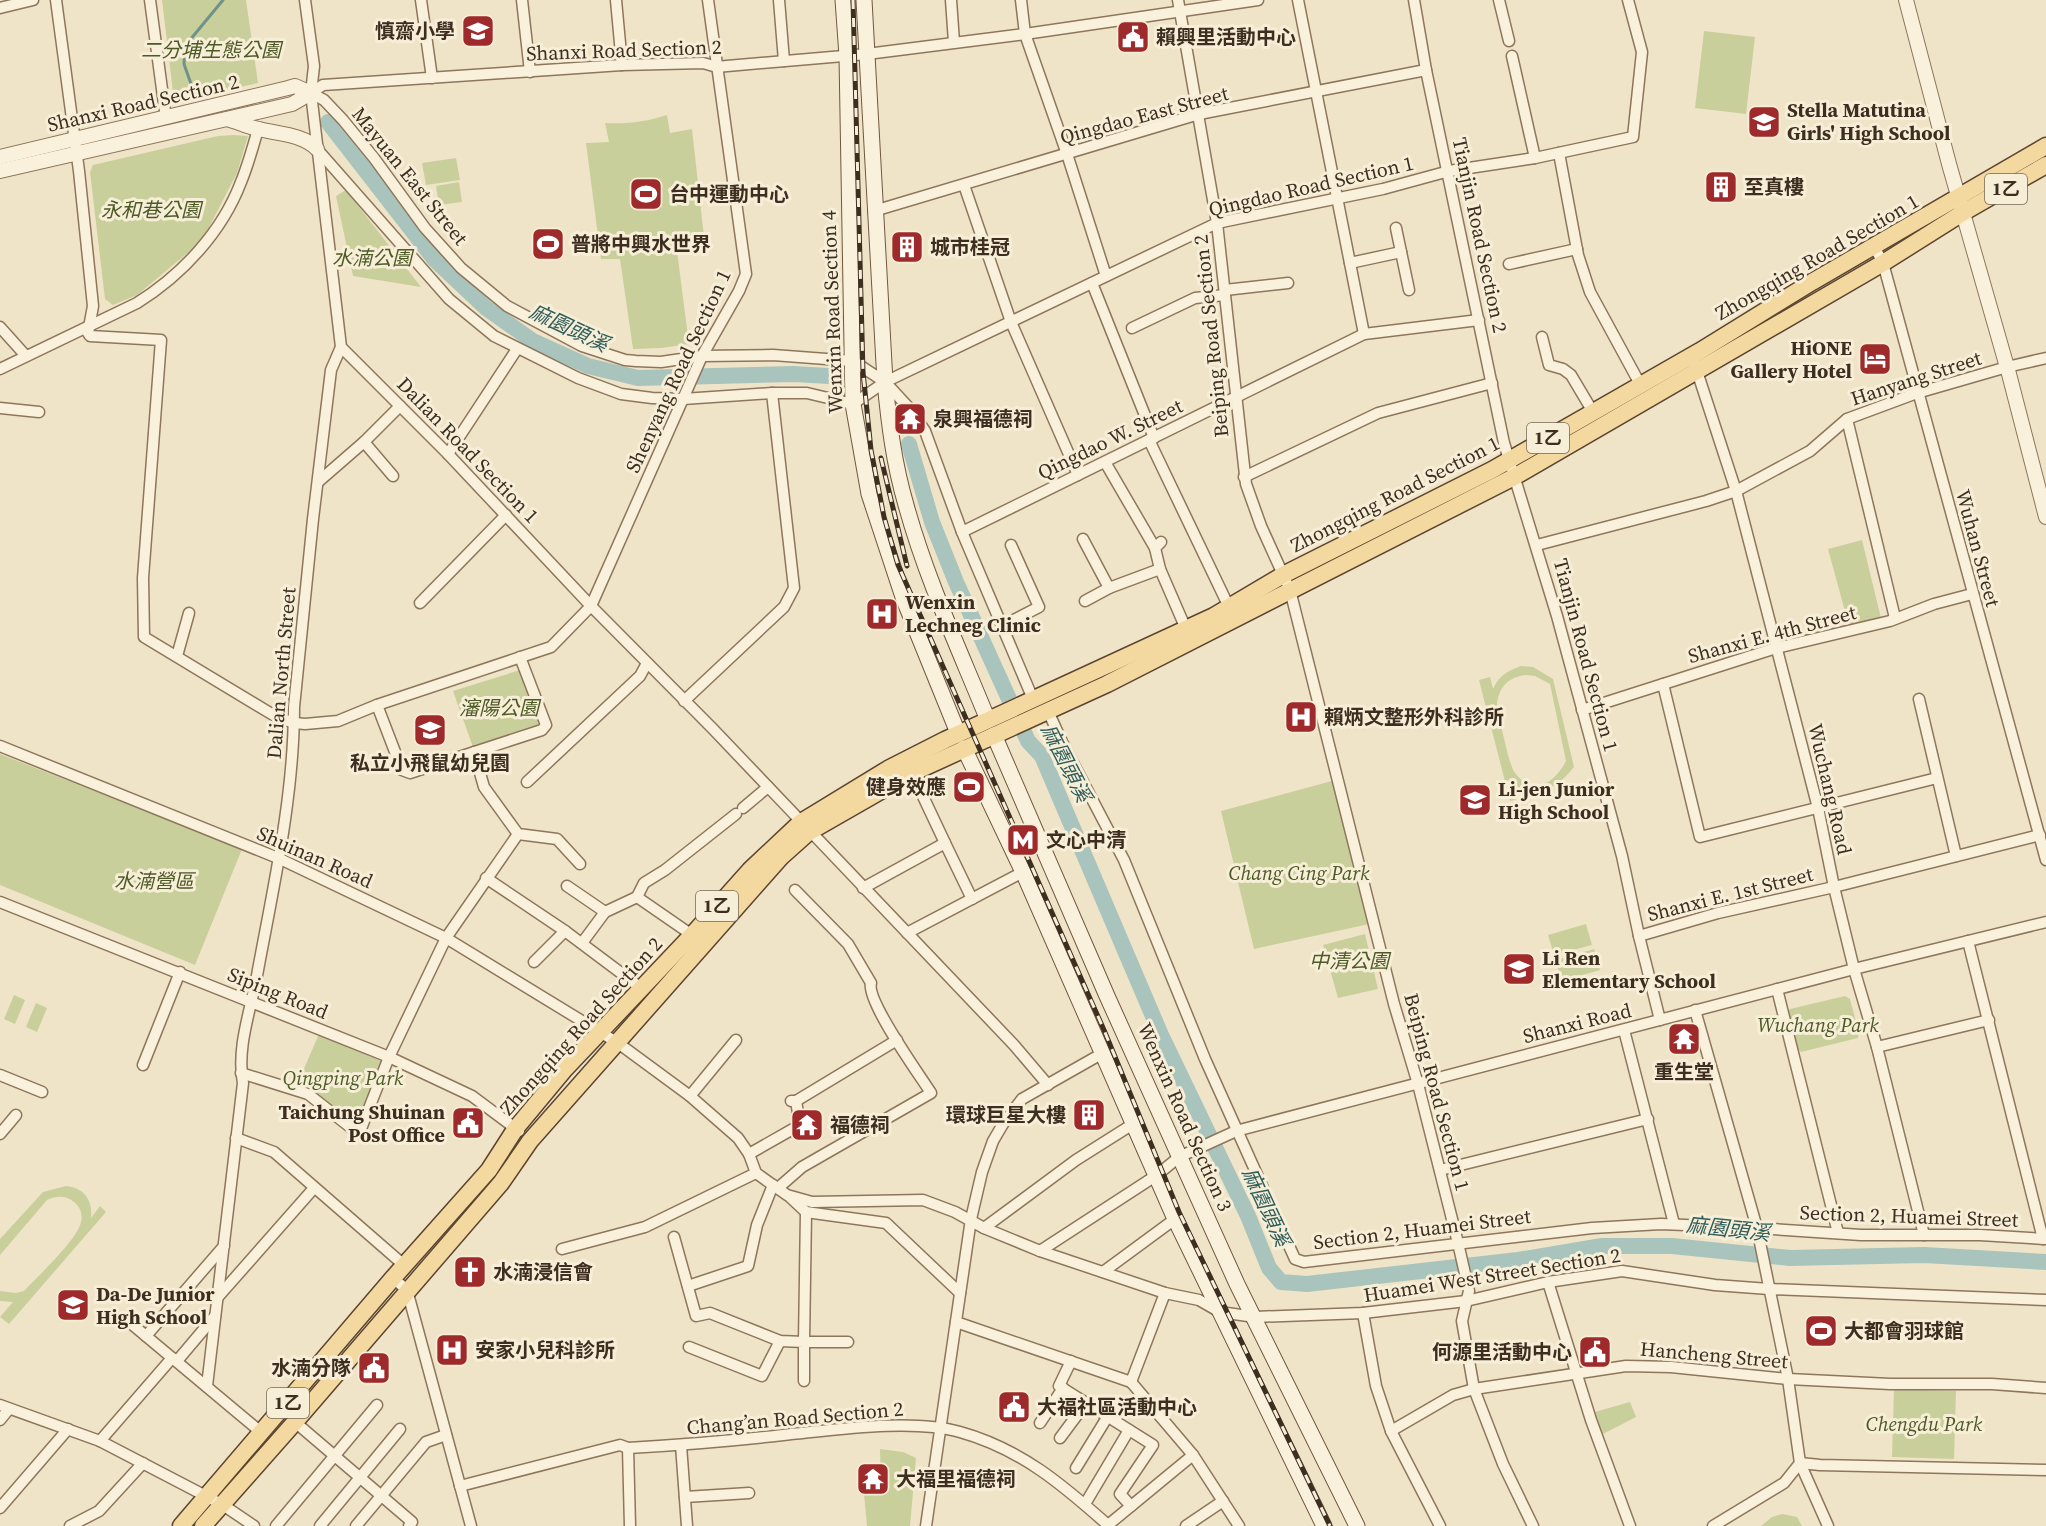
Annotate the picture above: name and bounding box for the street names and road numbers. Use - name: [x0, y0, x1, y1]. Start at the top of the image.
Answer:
- street label: Shanxi Road Section 2: [526, 33, 722, 67]
- street label: Shanxi Road Section 2: [44, 67, 242, 139]
- street label: Qingdao East Street: [1057, 79, 1232, 151]
- street label: Mayuan East Street: [346, 101, 475, 251]
- street label: Tianjin Road Section 2: [1446, 135, 1514, 335]
- street label: Qingdao Road Section 1: [1206, 149, 1416, 223]
- road number: 1乙: [1985, 174, 2027, 204]
- street label: Zhongqing Road Section 1: [1710, 187, 1924, 327]
- street label: Wenxin Road Section 4: [814, 210, 850, 414]
- street label: Beiping Road Section 2: [1186, 233, 1236, 439]
- street label: Shenyang Road Section 1: [619, 265, 737, 477]
- street label: Hanyang Street: [1847, 344, 1985, 412]
- street label: Dalian Road Section 1: [391, 371, 545, 529]
- street label: Qingdao W. Street: [1033, 392, 1188, 486]
- road number: 1乙: [1527, 423, 1569, 453]
- street label: Zhongqing Road Section 1: [1286, 429, 1504, 559]
- street label: Wuhan Street: [1949, 486, 2007, 610]
- street label: Tianjin Road Section 1: [1547, 555, 1625, 755]
- street label: Dalian North Street: [260, 585, 302, 760]
- street label: Shanxi E. 4th Street: [1685, 598, 1860, 670]
- street label: Wuchang Road: [1801, 721, 1859, 858]
- street label: Shuinan Road: [253, 819, 378, 895]
- street label: Shanxi E. 1st Street: [1644, 860, 1816, 928]
- road number: 1乙: [696, 891, 738, 921]
- street label: Zhongqing Road Section 2: [493, 931, 669, 1121]
- street label: Siping Road: [224, 960, 333, 1026]
- street label: Beiping Road Section 1: [1397, 990, 1477, 1194]
- street label: Shanxi Road: [1520, 996, 1635, 1050]
- street label: Wenxin Road Section 3: [1131, 1018, 1239, 1216]
- street label: Section 2, Huamei Street: [1799, 1198, 2019, 1234]
- street label: Section 2, Huamei Street: [1312, 1202, 1533, 1256]
- street label: Huamei West Street Section 2: [1361, 1241, 1623, 1309]
- street label: Hancheng Street: [1639, 1335, 1790, 1375]
- road number: 1乙: [267, 1388, 309, 1418]
- street label: Chang’an Road Section 2: [685, 1395, 905, 1441]

